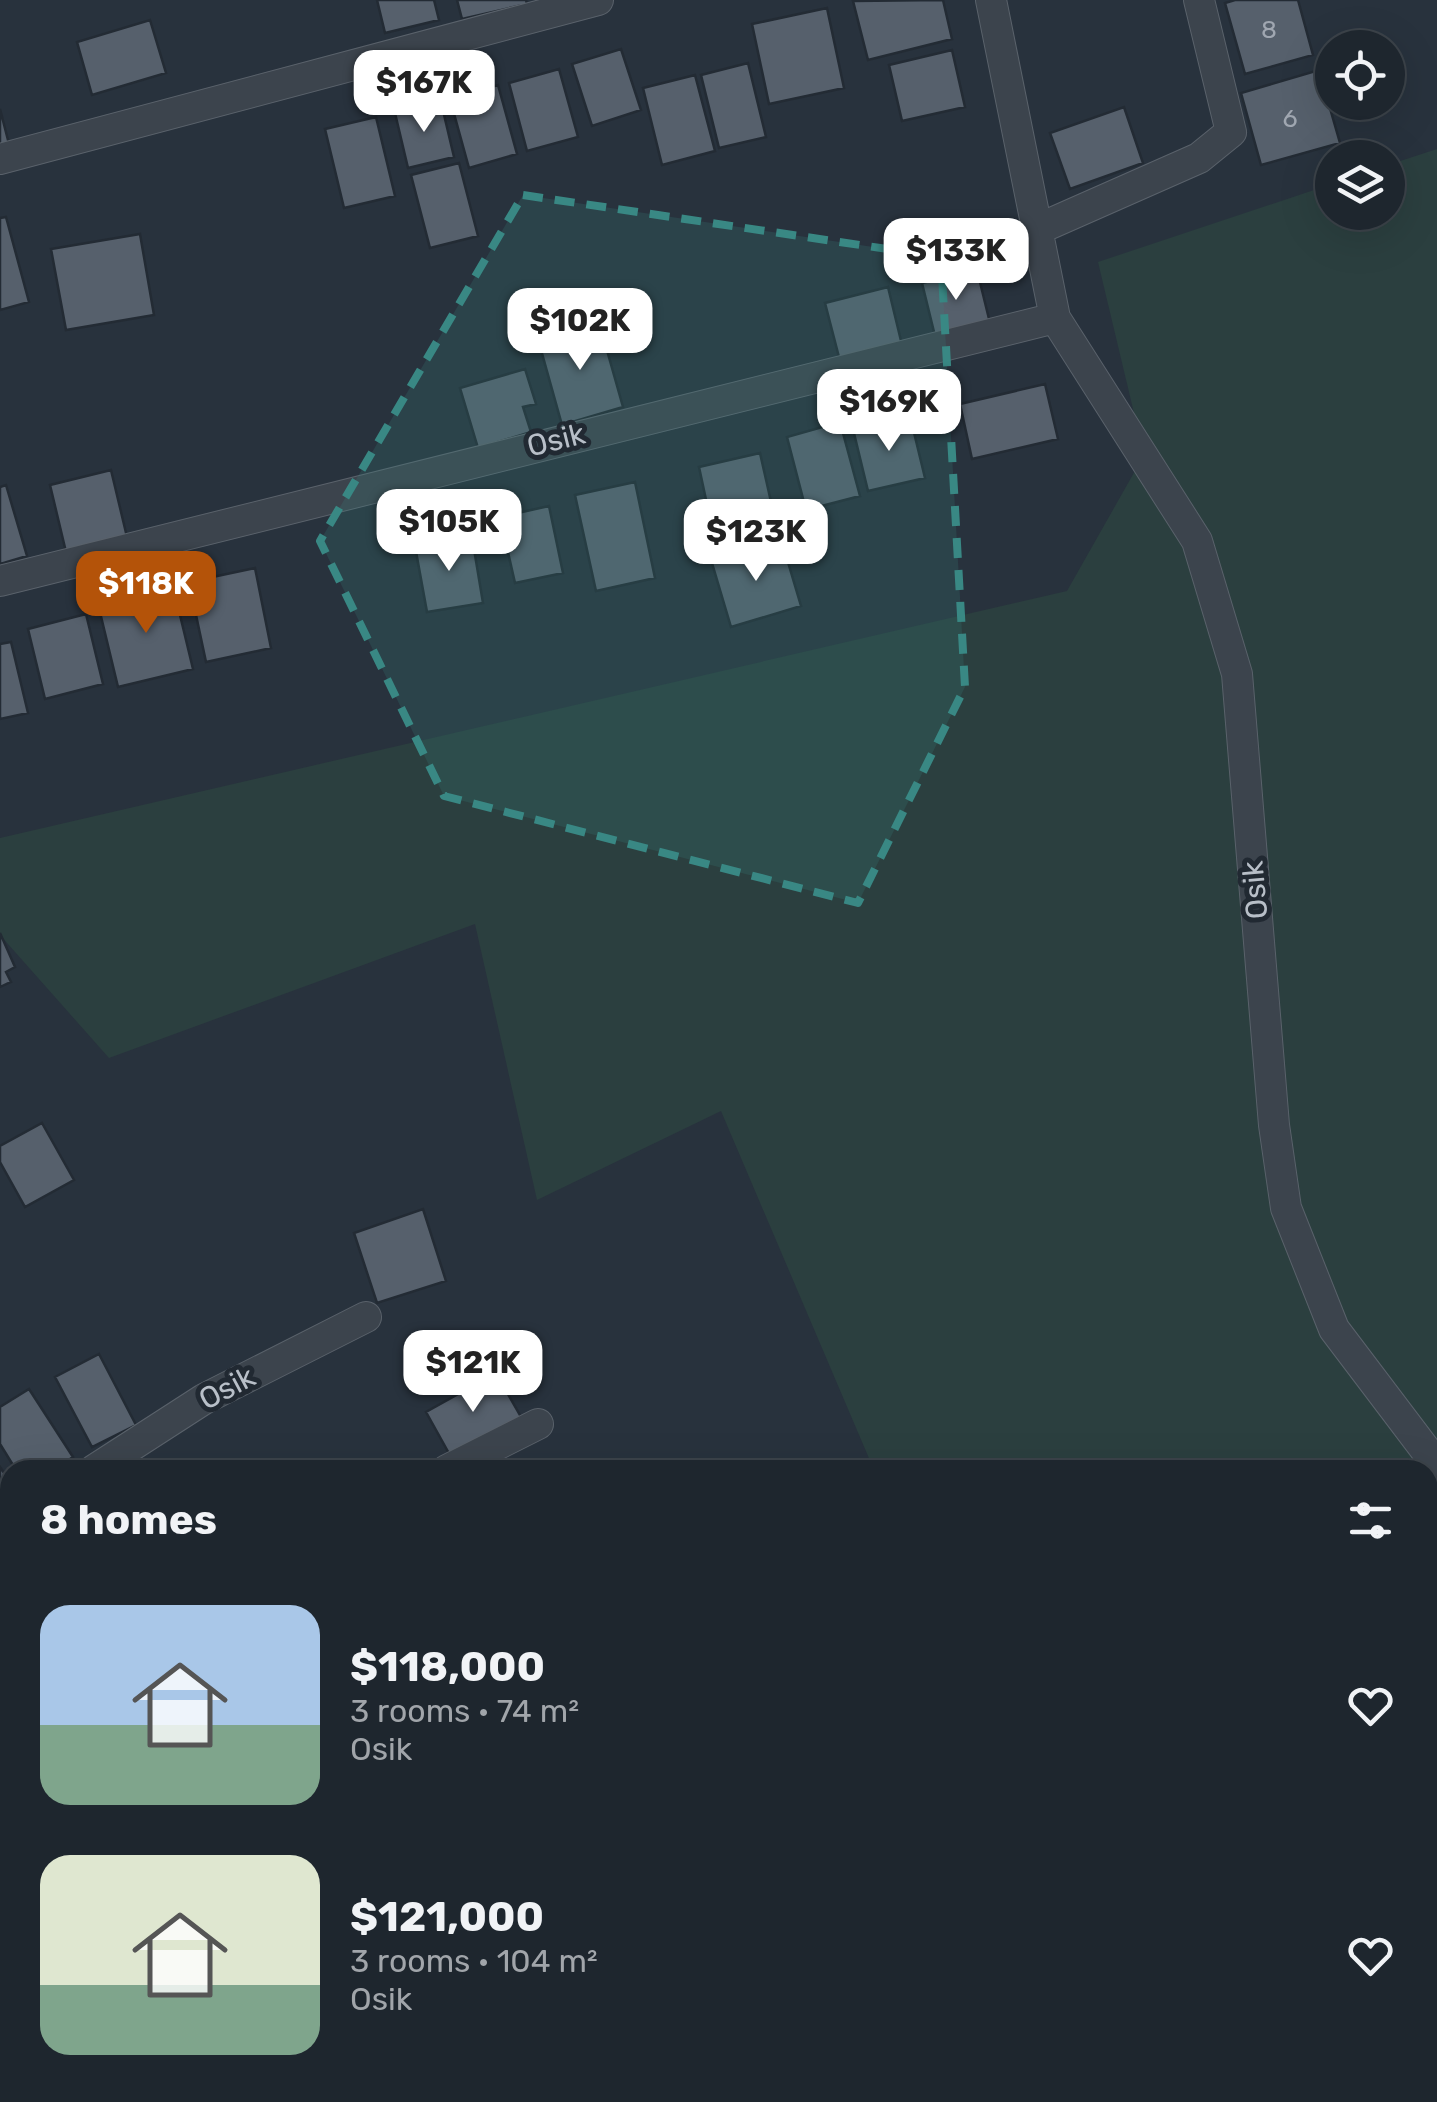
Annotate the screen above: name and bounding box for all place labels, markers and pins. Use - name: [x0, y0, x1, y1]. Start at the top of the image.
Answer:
- pin: $167K: [354, 50, 494, 135]
- pin: $133K: [886, 218, 1026, 303]
- pin: $102K: [510, 288, 650, 373]
- pin: $169K: [819, 369, 959, 454]
- pin: $105K: [379, 489, 519, 574]
- pin: $123K: [686, 499, 826, 584]
- pin: $118K: [76, 551, 216, 636]
- pin: $121K: [403, 1330, 543, 1415]

